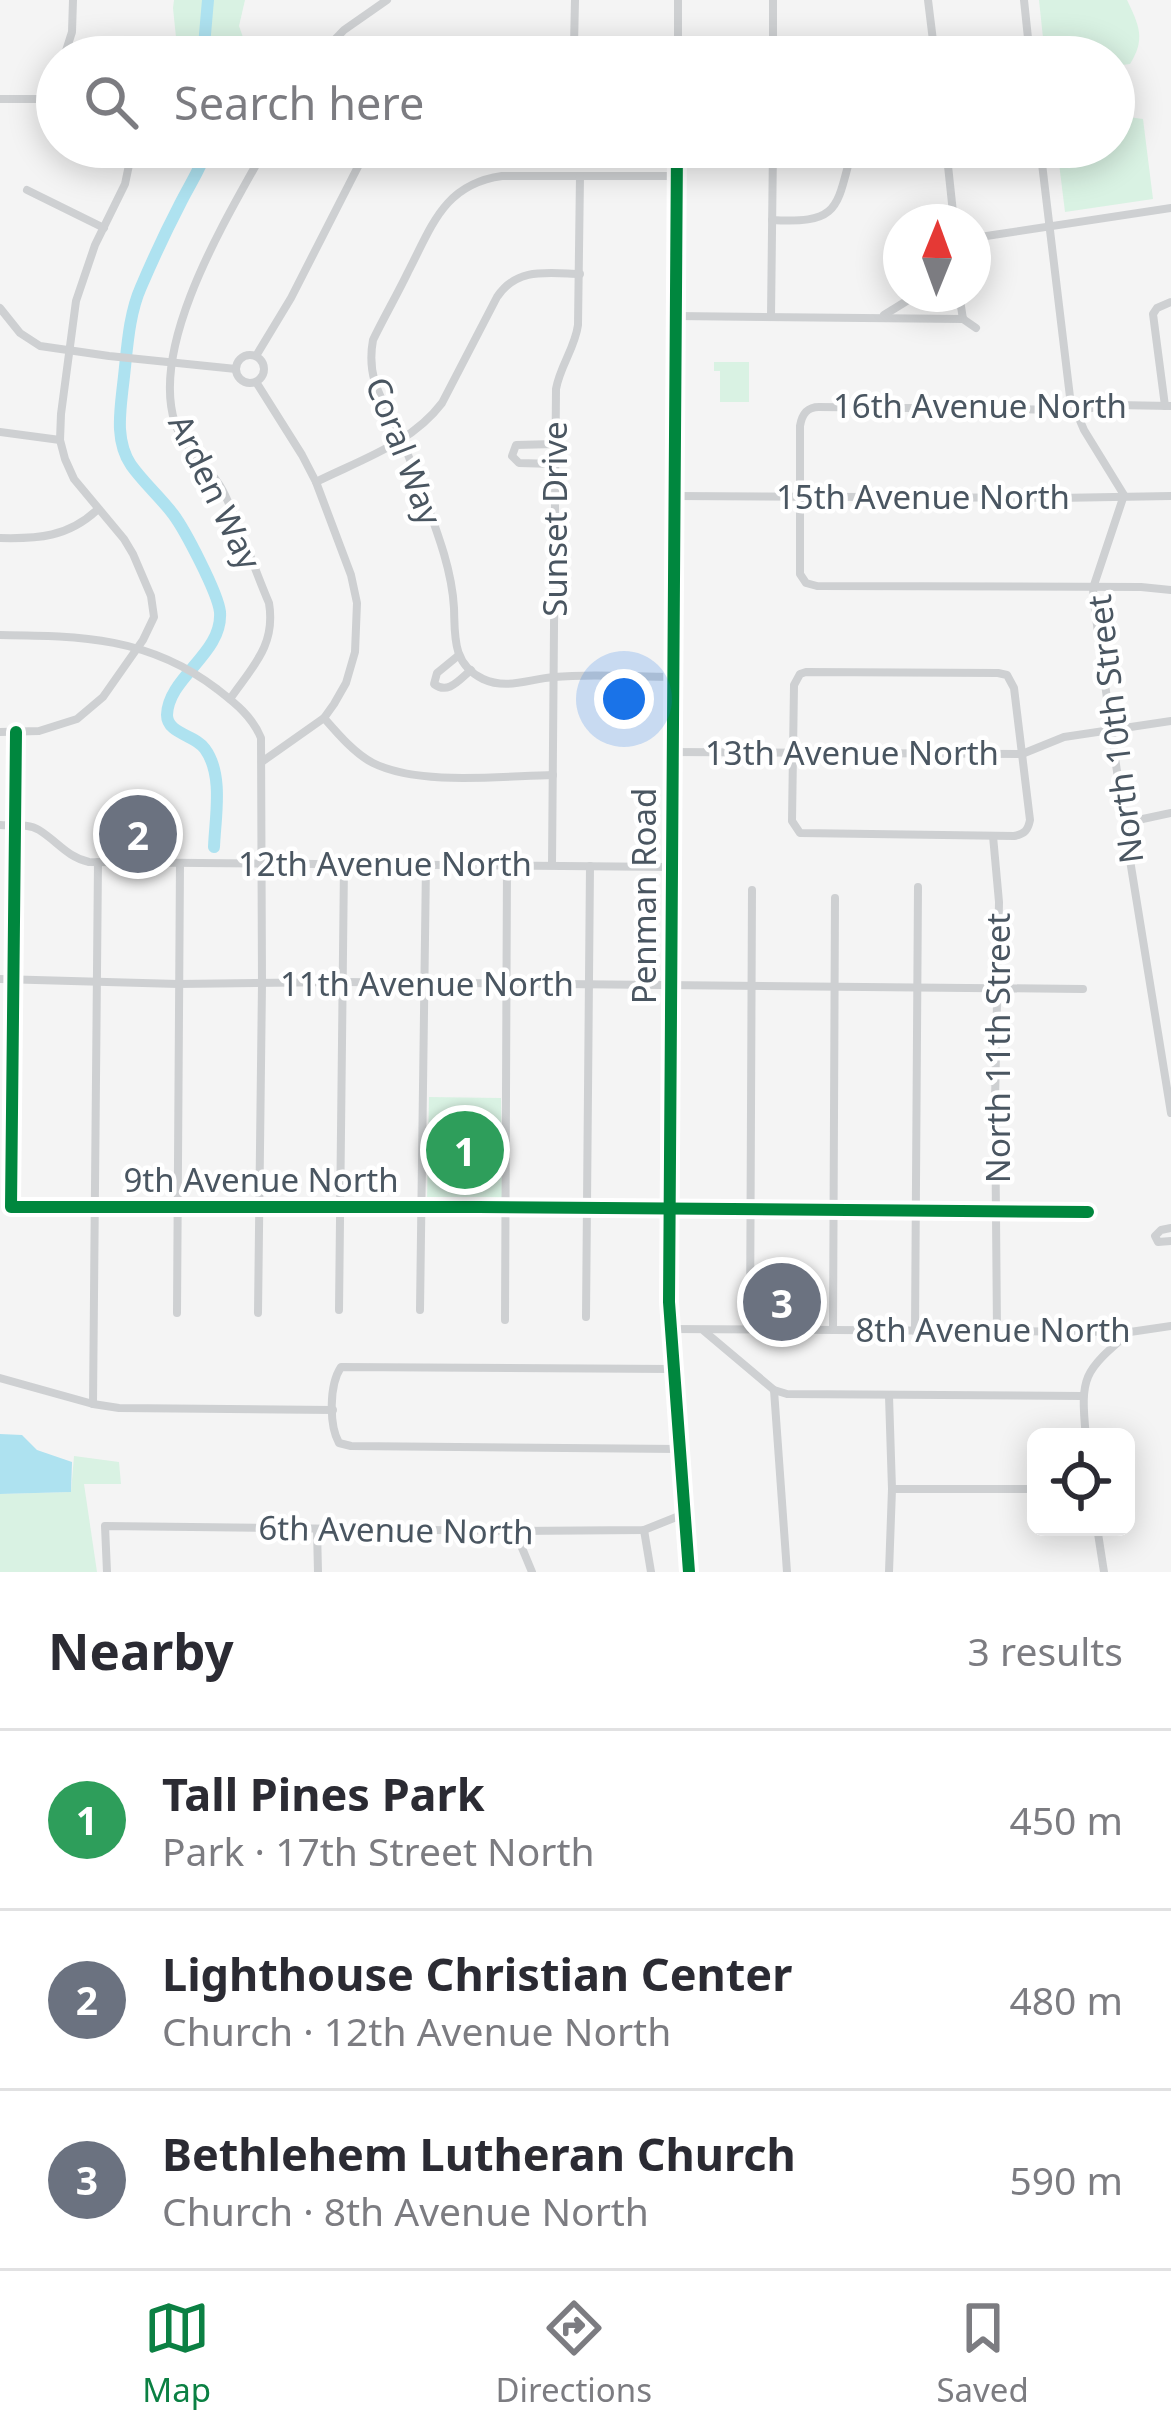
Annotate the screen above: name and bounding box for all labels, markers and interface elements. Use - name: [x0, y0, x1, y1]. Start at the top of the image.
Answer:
- search box: [36, 36, 1135, 168]
- icon: search: [78, 69, 144, 135]
- text: Search here: [174, 72, 424, 133]
- north arrow: [883, 204, 991, 312]
- street label: Coral Way: [356, 371, 453, 531]
- street label: 16th Avenue North: [833, 383, 1127, 428]
- street label: Arden Way: [159, 407, 272, 577]
- street label: Sunset Drive: [532, 421, 577, 617]
- street label: 15th Avenue North: [776, 474, 1070, 519]
- street label: North 10th Street: [1076, 592, 1153, 866]
- your location: [594, 669, 654, 729]
- street label: 13th Avenue North: [705, 730, 999, 775]
- street label: Penman Road: [621, 788, 666, 1004]
- pin: 2: [99, 789, 177, 879]
- street label: 12th Avenue North: [238, 841, 532, 886]
- street label: North 11th Street: [975, 913, 1020, 1183]
- street label: 11th Avenue North: [280, 961, 574, 1006]
- pin: 1: [426, 1105, 504, 1195]
- street label: 9th Avenue North: [123, 1157, 399, 1202]
- pin: 3: [743, 1257, 821, 1347]
- street label: 8th Avenue North: [855, 1307, 1131, 1352]
- map controls: [1027, 1428, 1135, 1536]
- button: locate: [1027, 1428, 1135, 1536]
- street label: 6th Avenue North: [258, 1505, 534, 1554]
- text: Nearby: [48, 1615, 234, 1685]
- text: 3 results: [968, 1624, 1123, 1677]
- text: Tall Pines Park: [162, 1763, 485, 1824]
- text: 1: [76, 1793, 98, 1846]
- text: 450 m: [1009, 1793, 1123, 1846]
- text: Park · 17th Street North: [162, 1824, 595, 1877]
- text: Lighthouse Christian Center: [162, 1943, 792, 2004]
- text: 2: [76, 1973, 98, 2026]
- text: 480 m: [1009, 1973, 1123, 2026]
- text: Church · 12th Avenue North: [162, 2004, 671, 2057]
- text: Bethlehem Lutheran Church: [162, 2123, 796, 2184]
- text: 3: [76, 2153, 98, 2206]
- text: 590 m: [1009, 2153, 1123, 2206]
- text: Church · 8th Avenue North: [162, 2184, 649, 2237]
- tab: Map: [142, 2295, 211, 2412]
- tab: Directions: [495, 2295, 652, 2412]
- tab: Saved: [936, 2295, 1029, 2412]

